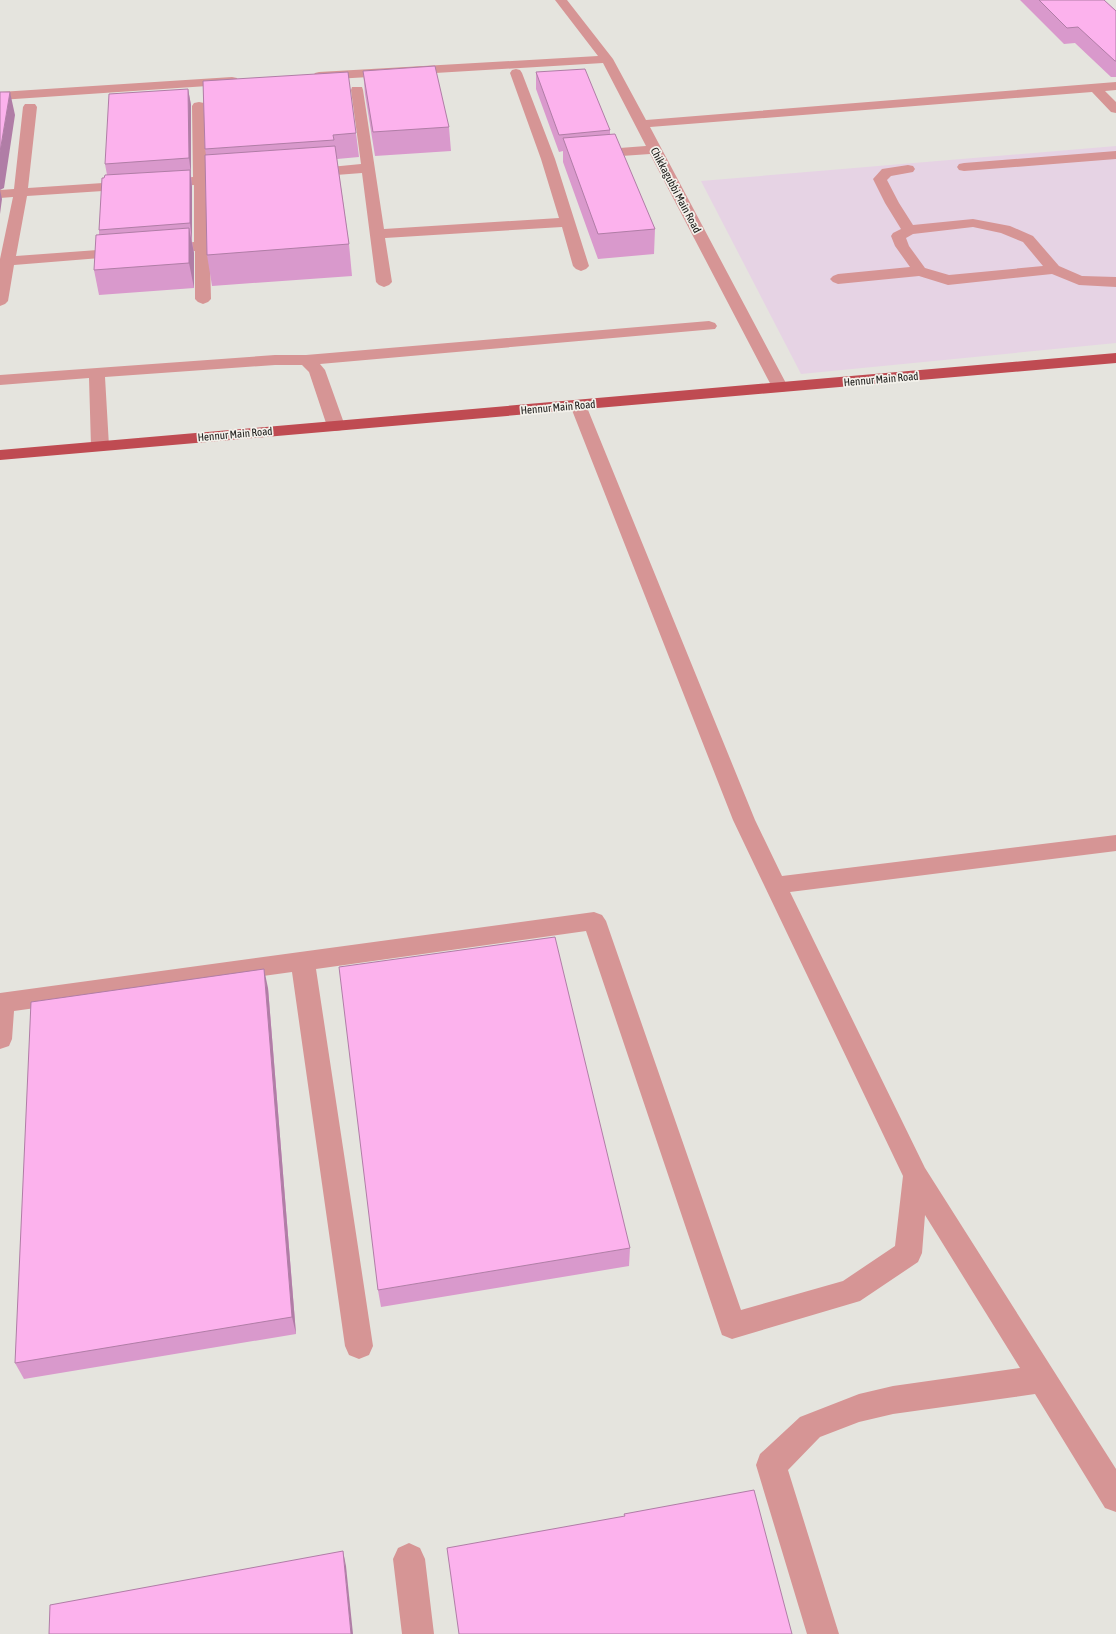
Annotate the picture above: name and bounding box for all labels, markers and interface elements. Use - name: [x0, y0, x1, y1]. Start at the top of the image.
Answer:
- street label: Chikkagubbi Main Road: [648, 145, 704, 235]
- street label: Hennur Main Road: [843, 370, 919, 388]
- street label: Hennur Main Road: [520, 398, 596, 416]
- street label: Hennur Main Road: [197, 425, 273, 443]

